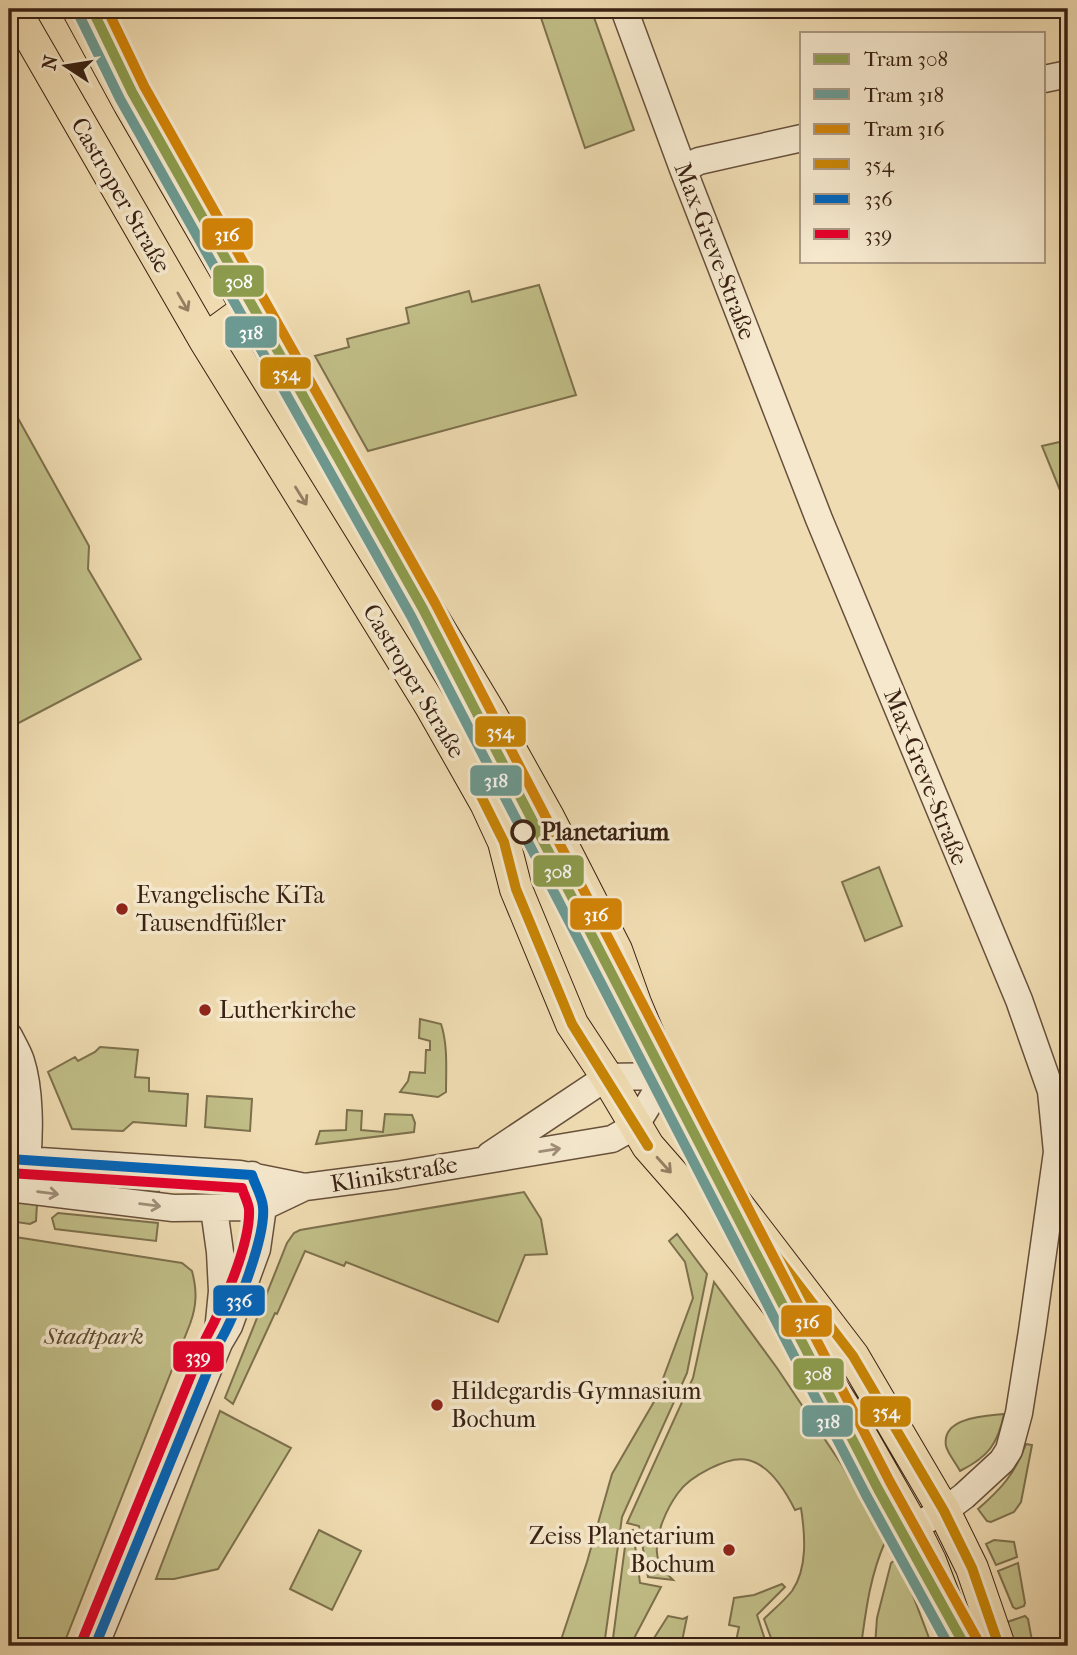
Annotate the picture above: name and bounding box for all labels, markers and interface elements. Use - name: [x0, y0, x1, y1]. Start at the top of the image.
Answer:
- north arrow: [32, 32, 102, 102]
- legend: [800, 32, 1046, 262]
- text: Tram 308: [864, 47, 948, 71]
- text: N: [38, 53, 63, 72]
- text: Tram 318: [864, 83, 944, 107]
- street label: Castroper Straße: [65, 112, 177, 278]
- text: Tram 316: [864, 117, 945, 141]
- text: 354: [864, 153, 895, 177]
- street label: Max-Greve-Straße: [668, 158, 762, 344]
- text: 336: [864, 187, 893, 211]
- line badge: 316: [201, 217, 254, 251]
- text: 339: [864, 223, 892, 247]
- text: 316: [215, 224, 240, 246]
- line badge: 308: [212, 264, 265, 298]
- text: 308: [225, 271, 253, 293]
- one-way arrow: [176, 291, 190, 311]
- line badge: 318: [224, 315, 278, 349]
- text: 318: [239, 322, 263, 344]
- line badge: 354: [259, 356, 312, 390]
- text: 354: [272, 363, 300, 385]
- one-way arrow: [294, 486, 308, 506]
- street label: Castroper Straße: [357, 599, 471, 763]
- street label: Max-Greve-Straße: [878, 685, 974, 869]
- line badge: 354: [474, 715, 527, 748]
- text: 354: [486, 721, 514, 743]
- line badge: 318: [469, 764, 523, 797]
- text: 318: [484, 770, 508, 792]
- place label: Planetarium: [541, 818, 670, 846]
- marker: Planetarium: [511, 820, 535, 844]
- line badge: 308: [532, 854, 585, 888]
- text: 308: [544, 861, 572, 883]
- place label: Evangelische KiTa Tausendfüßler: [136, 881, 326, 937]
- line badge: 316: [569, 897, 623, 931]
- marker: Evangelische KiTa Tausendfüßler: [114, 901, 130, 917]
- text: 316: [584, 904, 609, 926]
- place label: Lutherkirche: [219, 996, 356, 1024]
- marker: Lutherkirche: [197, 1002, 213, 1018]
- one-way arrow: [538, 1143, 561, 1156]
- street label: Klinikstraße: [328, 1150, 460, 1198]
- one-way arrow: [656, 1156, 672, 1174]
- one-way arrow: [36, 1186, 58, 1199]
- one-way arrow: [138, 1199, 161, 1212]
- line badge: 336: [212, 1284, 266, 1317]
- text: 336: [226, 1290, 253, 1312]
- line badge: 316: [780, 1304, 833, 1338]
- text: 316: [795, 1311, 820, 1333]
- park label: Stadtpark: [43, 1322, 144, 1350]
- line badge: 339: [172, 1340, 225, 1373]
- text: 339: [185, 1346, 211, 1368]
- line badge: 308: [792, 1357, 845, 1391]
- text: 308: [804, 1363, 832, 1385]
- place label: Hildegardis-Gymnasium Bochum: [451, 1377, 701, 1433]
- line badge: 354: [859, 1395, 912, 1428]
- marker: Hildegardis-Gymnasium Bochum: [429, 1397, 445, 1413]
- text: 354: [872, 1401, 900, 1423]
- line badge: 318: [801, 1404, 854, 1438]
- text: 318: [816, 1411, 840, 1433]
- place label: Zeiss Planetarium Bochum: [529, 1522, 715, 1578]
- marker: Zeiss Planetarium Bochum: [721, 1542, 737, 1558]

